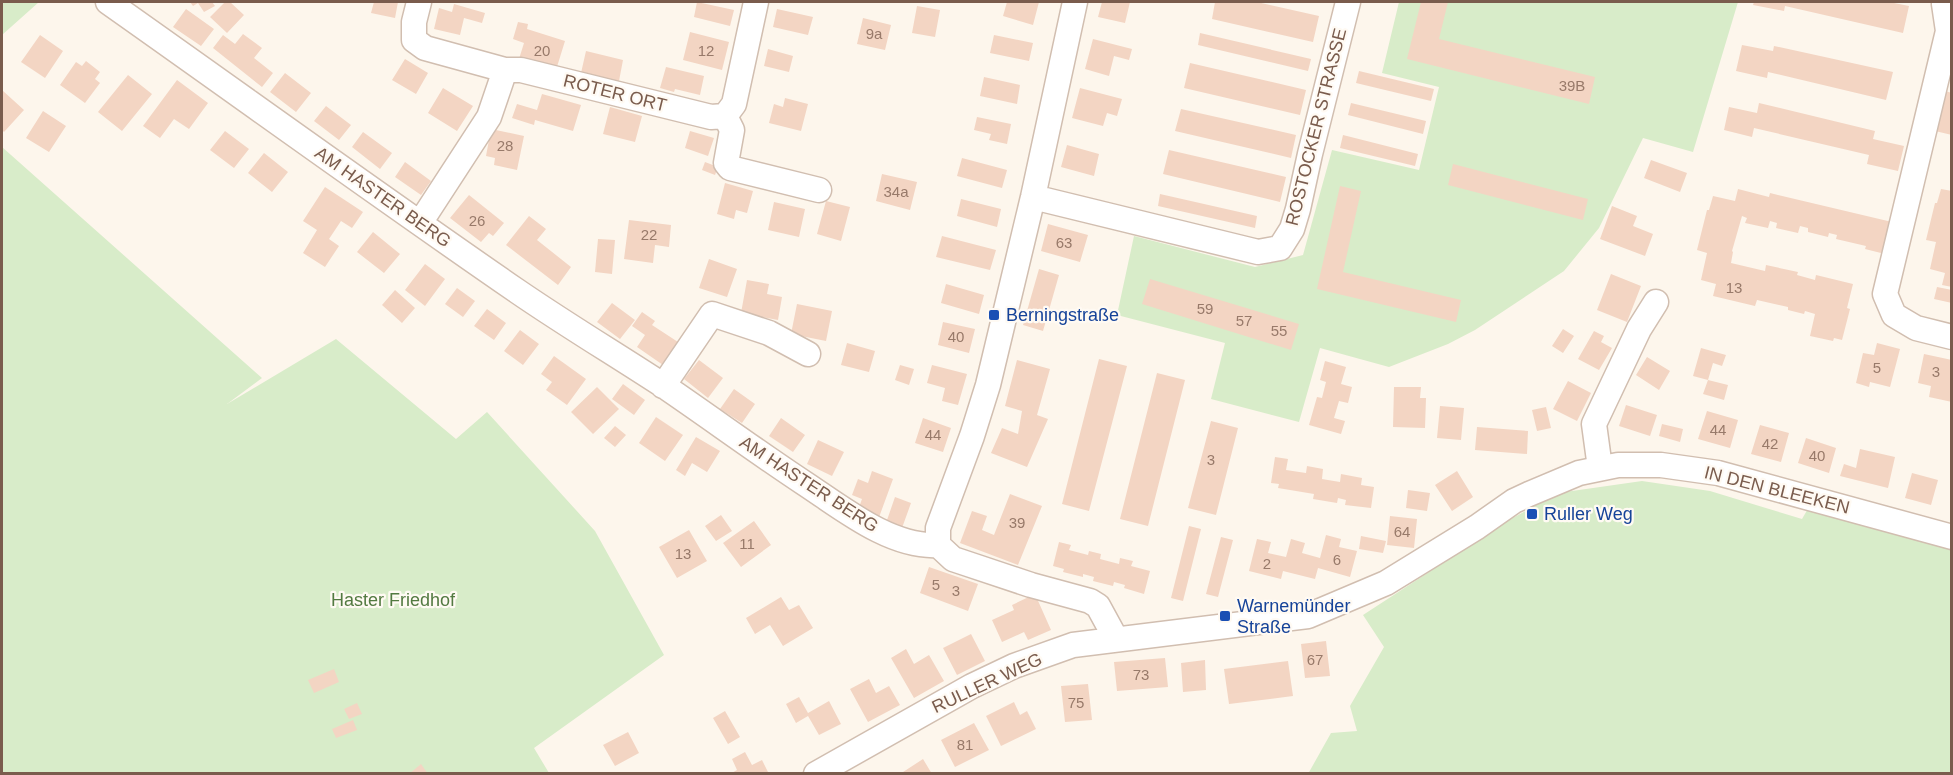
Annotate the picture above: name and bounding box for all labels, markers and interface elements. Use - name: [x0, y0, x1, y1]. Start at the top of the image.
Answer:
- house number: 9a: [866, 25, 883, 42]
- street label: ROSTOCKER STRASSE: [1282, 26, 1350, 228]
- house number: 20: [534, 42, 550, 59]
- house number: 12: [698, 42, 714, 59]
- street label: ROTER ORT: [561, 71, 669, 115]
- house number: 39B: [1559, 77, 1585, 94]
- house number: 28: [497, 137, 513, 154]
- street label: AM HASTER BERG: [311, 143, 455, 251]
- house number: 34a: [883, 183, 909, 200]
- house number: 26: [469, 212, 485, 229]
- house number: 22: [641, 226, 657, 243]
- house number: 63: [1056, 234, 1072, 251]
- house number: 13: [1726, 279, 1742, 296]
- house number: 59: [1197, 300, 1213, 317]
- place label: Berningstraße: [1006, 305, 1119, 325]
- marker: Berningstraße: [987, 308, 1001, 322]
- house number: 57: [1236, 312, 1252, 329]
- house number: 55: [1271, 322, 1287, 339]
- house number: 40: [948, 328, 964, 345]
- house number: 5: [1873, 359, 1881, 376]
- house number: 3: [1932, 363, 1940, 380]
- house number: 44: [1710, 421, 1726, 438]
- house number: 44: [925, 426, 941, 443]
- street label: AM HASTER BERG: [736, 432, 882, 536]
- house number: 42: [1762, 435, 1778, 452]
- house number: 40: [1809, 447, 1825, 464]
- house number: 3: [1207, 451, 1215, 468]
- street label: IN DEN BLEEKEN: [1702, 462, 1852, 518]
- place label: Ruller Weg: [1544, 504, 1633, 524]
- marker: Ruller Weg: [1525, 507, 1539, 521]
- house number: 39: [1009, 514, 1025, 531]
- house number: 64: [1394, 523, 1410, 540]
- house number: 11: [739, 535, 755, 552]
- house number: 13: [675, 545, 691, 562]
- house number: 6: [1333, 551, 1341, 568]
- house number: 2: [1263, 555, 1271, 572]
- house number: 5: [932, 576, 940, 593]
- house number: 3: [952, 582, 960, 599]
- park label: Haster Friedhof: [331, 590, 456, 610]
- place label: Warnemünder Straße: [1237, 596, 1350, 637]
- marker: Warnemünder Straße: [1218, 609, 1232, 623]
- street label: RULLER WEG: [929, 649, 1045, 717]
- house number: 67: [1307, 651, 1323, 668]
- house number: 73: [1133, 666, 1149, 683]
- house number: 75: [1068, 694, 1084, 711]
- house number: 81: [957, 736, 973, 753]

